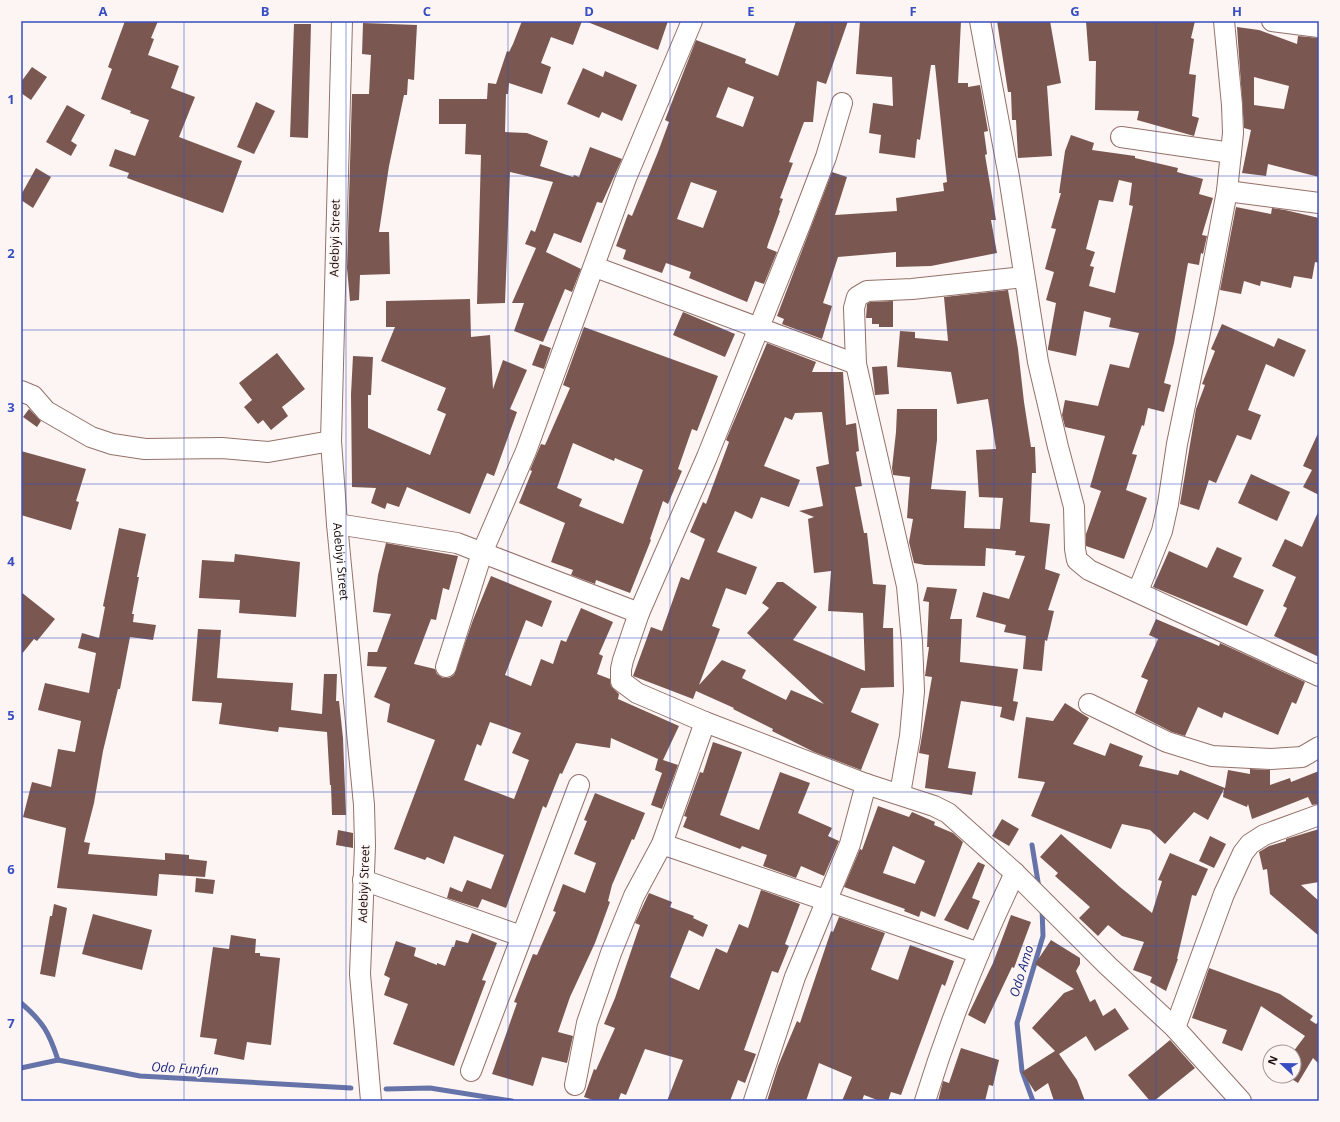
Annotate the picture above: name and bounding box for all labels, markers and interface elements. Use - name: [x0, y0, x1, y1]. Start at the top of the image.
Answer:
- text: A: [99, 2, 108, 20]
- text: B: [261, 2, 270, 20]
- text: C: [423, 2, 431, 20]
- text: D: [584, 2, 594, 20]
- text: E: [747, 2, 755, 20]
- text: F: [909, 2, 917, 20]
- text: G: [1070, 2, 1080, 20]
- text: H: [1232, 2, 1242, 20]
- text: 1: [7, 90, 15, 108]
- street label: Adebiyi Street: [325, 199, 344, 277]
- text: 2: [7, 244, 15, 262]
- text: 3: [7, 398, 15, 416]
- street label: Adebiyi Street: [329, 522, 353, 601]
- text: 4: [7, 552, 15, 570]
- text: 5: [7, 706, 15, 724]
- street label: Adebiyi Street: [354, 845, 373, 923]
- text: 6: [7, 860, 15, 878]
- water label: Odo Amo: [1005, 943, 1037, 999]
- text: 7: [7, 1014, 15, 1032]
- north arrow: [1262, 1044, 1302, 1084]
- text: N: [1264, 1053, 1281, 1067]
- water label: Odo Funfun: [151, 1057, 219, 1079]

